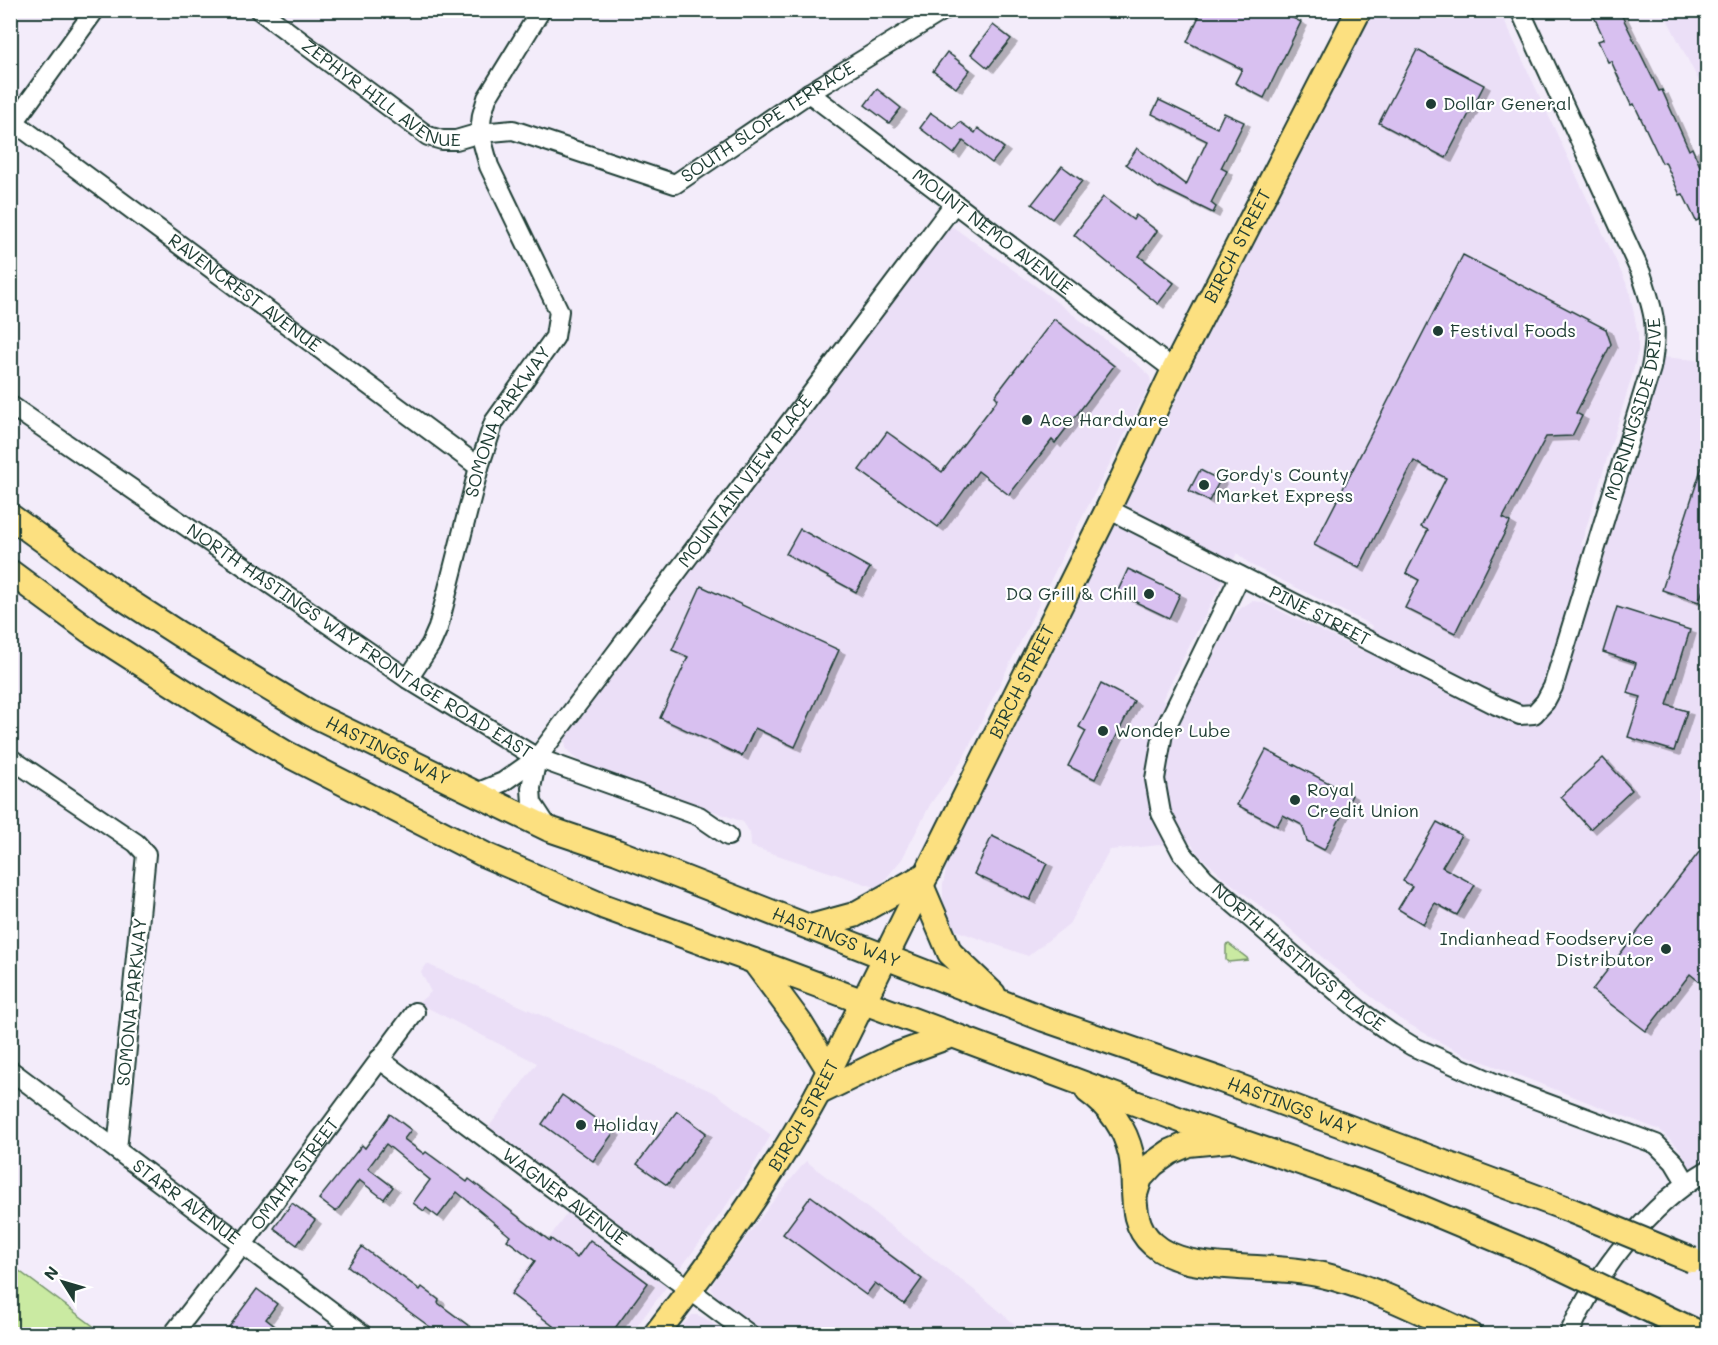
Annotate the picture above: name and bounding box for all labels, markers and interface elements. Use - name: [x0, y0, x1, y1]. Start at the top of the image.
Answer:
- street label: ZEPHYR HILL AVENUE: [297, 33, 461, 151]
- street label: SOUTH SLOPE TERRACE: [676, 55, 859, 188]
- place label: Dollar General: [1443, 91, 1571, 115]
- marker: Dollar General: [1424, 97, 1438, 111]
- street label: MOUNT NEMO AVENUE: [908, 163, 1078, 300]
- street label: BIRCH STREET: [1198, 185, 1276, 306]
- street label: RAVENCREST AVENUE: [164, 228, 326, 357]
- street label: MORNINGSIDE DRIVE: [1598, 317, 1666, 503]
- place label: Festival Foods: [1450, 318, 1576, 342]
- marker: Festival Foods: [1431, 324, 1445, 338]
- street label: SOMONA PARKWAY: [459, 341, 556, 500]
- street label: MOUNTAIN VIEW PLACE: [672, 390, 817, 572]
- place label: Ace Hardware: [1039, 407, 1169, 431]
- marker: Ace Hardware: [1020, 413, 1034, 427]
- place label: Gordy's County Market Express: [1216, 462, 1353, 507]
- marker: Gordy's County Market Express: [1197, 478, 1211, 492]
- street label: NORTH HASTINGS WAY FRONTAGE ROAD EAST: [181, 520, 537, 762]
- street label: PINE STREET: [1265, 579, 1375, 651]
- place label: DQ Grill & Chill: [1006, 581, 1137, 605]
- marker: DQ Grill & Chill: [1142, 587, 1156, 601]
- street label: BIRCH STREET: [983, 620, 1060, 742]
- street label: HASTINGS WAY: [322, 712, 454, 790]
- place label: Wonder Lube: [1115, 718, 1231, 742]
- marker: Wonder Lube: [1096, 724, 1110, 738]
- place label: Royal Credit Union: [1307, 777, 1419, 822]
- marker: Royal Credit Union: [1288, 793, 1302, 807]
- street label: NORTH HASTINGS PLACE: [1207, 877, 1390, 1036]
- street label: HASTINGS WAY: [769, 901, 904, 973]
- street label: SOMONA PARKWAY: [110, 917, 152, 1087]
- place label: Indianhead Foodservice Distributor: [1440, 926, 1654, 971]
- marker: Indianhead Foodservice Distributor: [1659, 942, 1673, 956]
- street label: BIRCH STREET: [762, 1055, 844, 1176]
- street label: HASTINGS WAY: [1224, 1070, 1360, 1140]
- street label: OMAHA STREET: [244, 1112, 344, 1235]
- place label: Holiday: [593, 1112, 659, 1136]
- marker: Holiday: [574, 1118, 588, 1132]
- street label: WAGNER AVENUE: [498, 1142, 632, 1250]
- street label: STARR AVENUE: [128, 1153, 245, 1249]
- north arrow: [33, 1252, 93, 1312]
- text: N: [39, 1261, 63, 1284]

